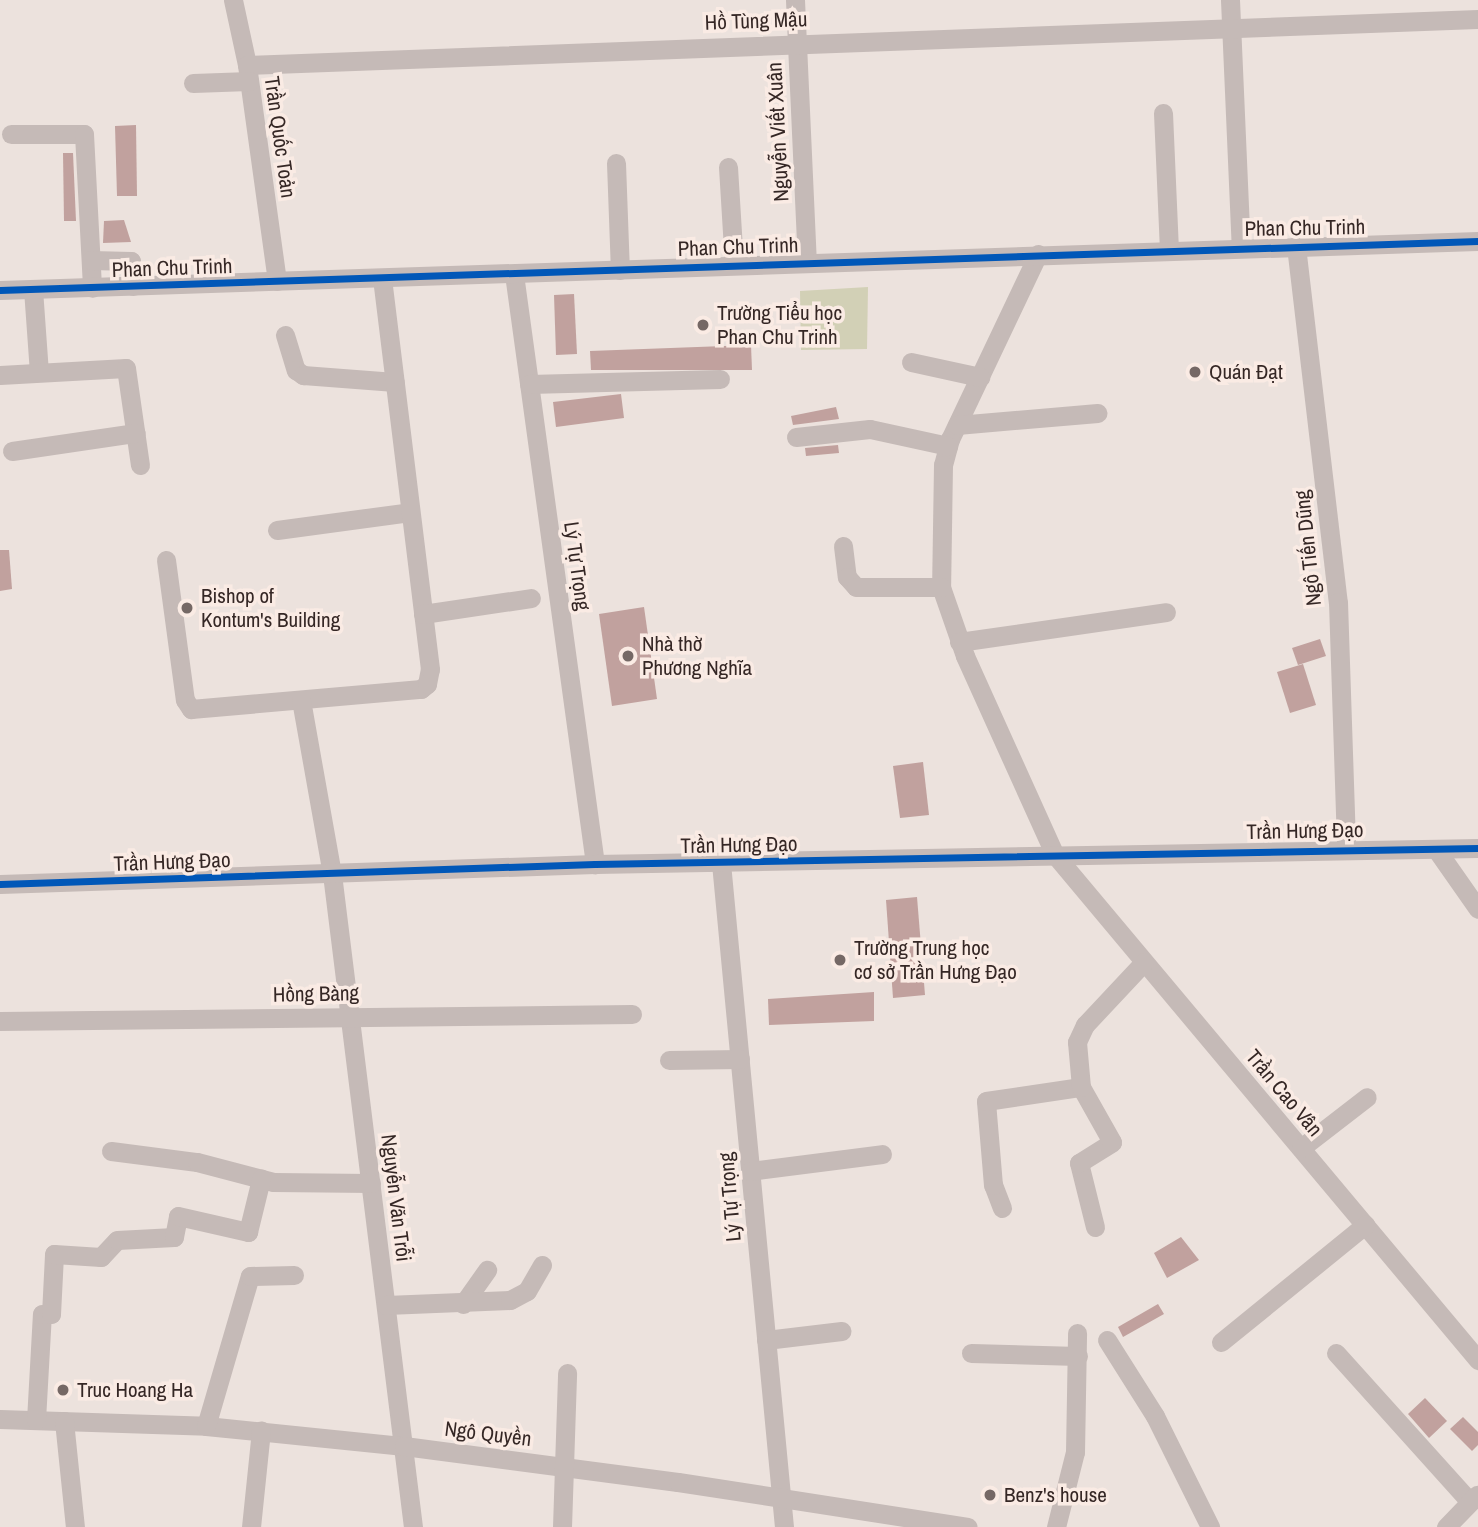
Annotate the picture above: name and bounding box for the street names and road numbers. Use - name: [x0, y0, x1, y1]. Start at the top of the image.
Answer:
- street label: Hồ Tùng Mậu: [704, 7, 808, 35]
- street label: Nguyễn Viết Xuân: [762, 62, 794, 202]
- street label: Trần Quốc Toản: [259, 74, 301, 200]
- street label: Phan Chu Trinh: [1244, 214, 1366, 242]
- street label: Phan Chu Trinh: [677, 232, 799, 262]
- street label: Phan Chu Trinh: [111, 253, 233, 283]
- street label: Ngô Tiến Dũng: [1289, 489, 1327, 607]
- street label: Lý Tự Trọng: [558, 520, 596, 612]
- street label: Trần Hưng Đạo: [1246, 817, 1364, 845]
- street label: Trần Hưng Đạo: [680, 831, 798, 859]
- street label: Trần Hưng Đạo: [113, 847, 231, 877]
- street label: Hồng Bàng: [273, 981, 359, 1007]
- street label: Trần Cao Vân: [1241, 1045, 1327, 1141]
- street label: Nguyễn Văn Trỗi: [376, 1133, 416, 1263]
- street label: Lý Tự Trọng: [714, 1151, 746, 1243]
- street label: Ngô Quyền: [443, 1416, 533, 1452]

